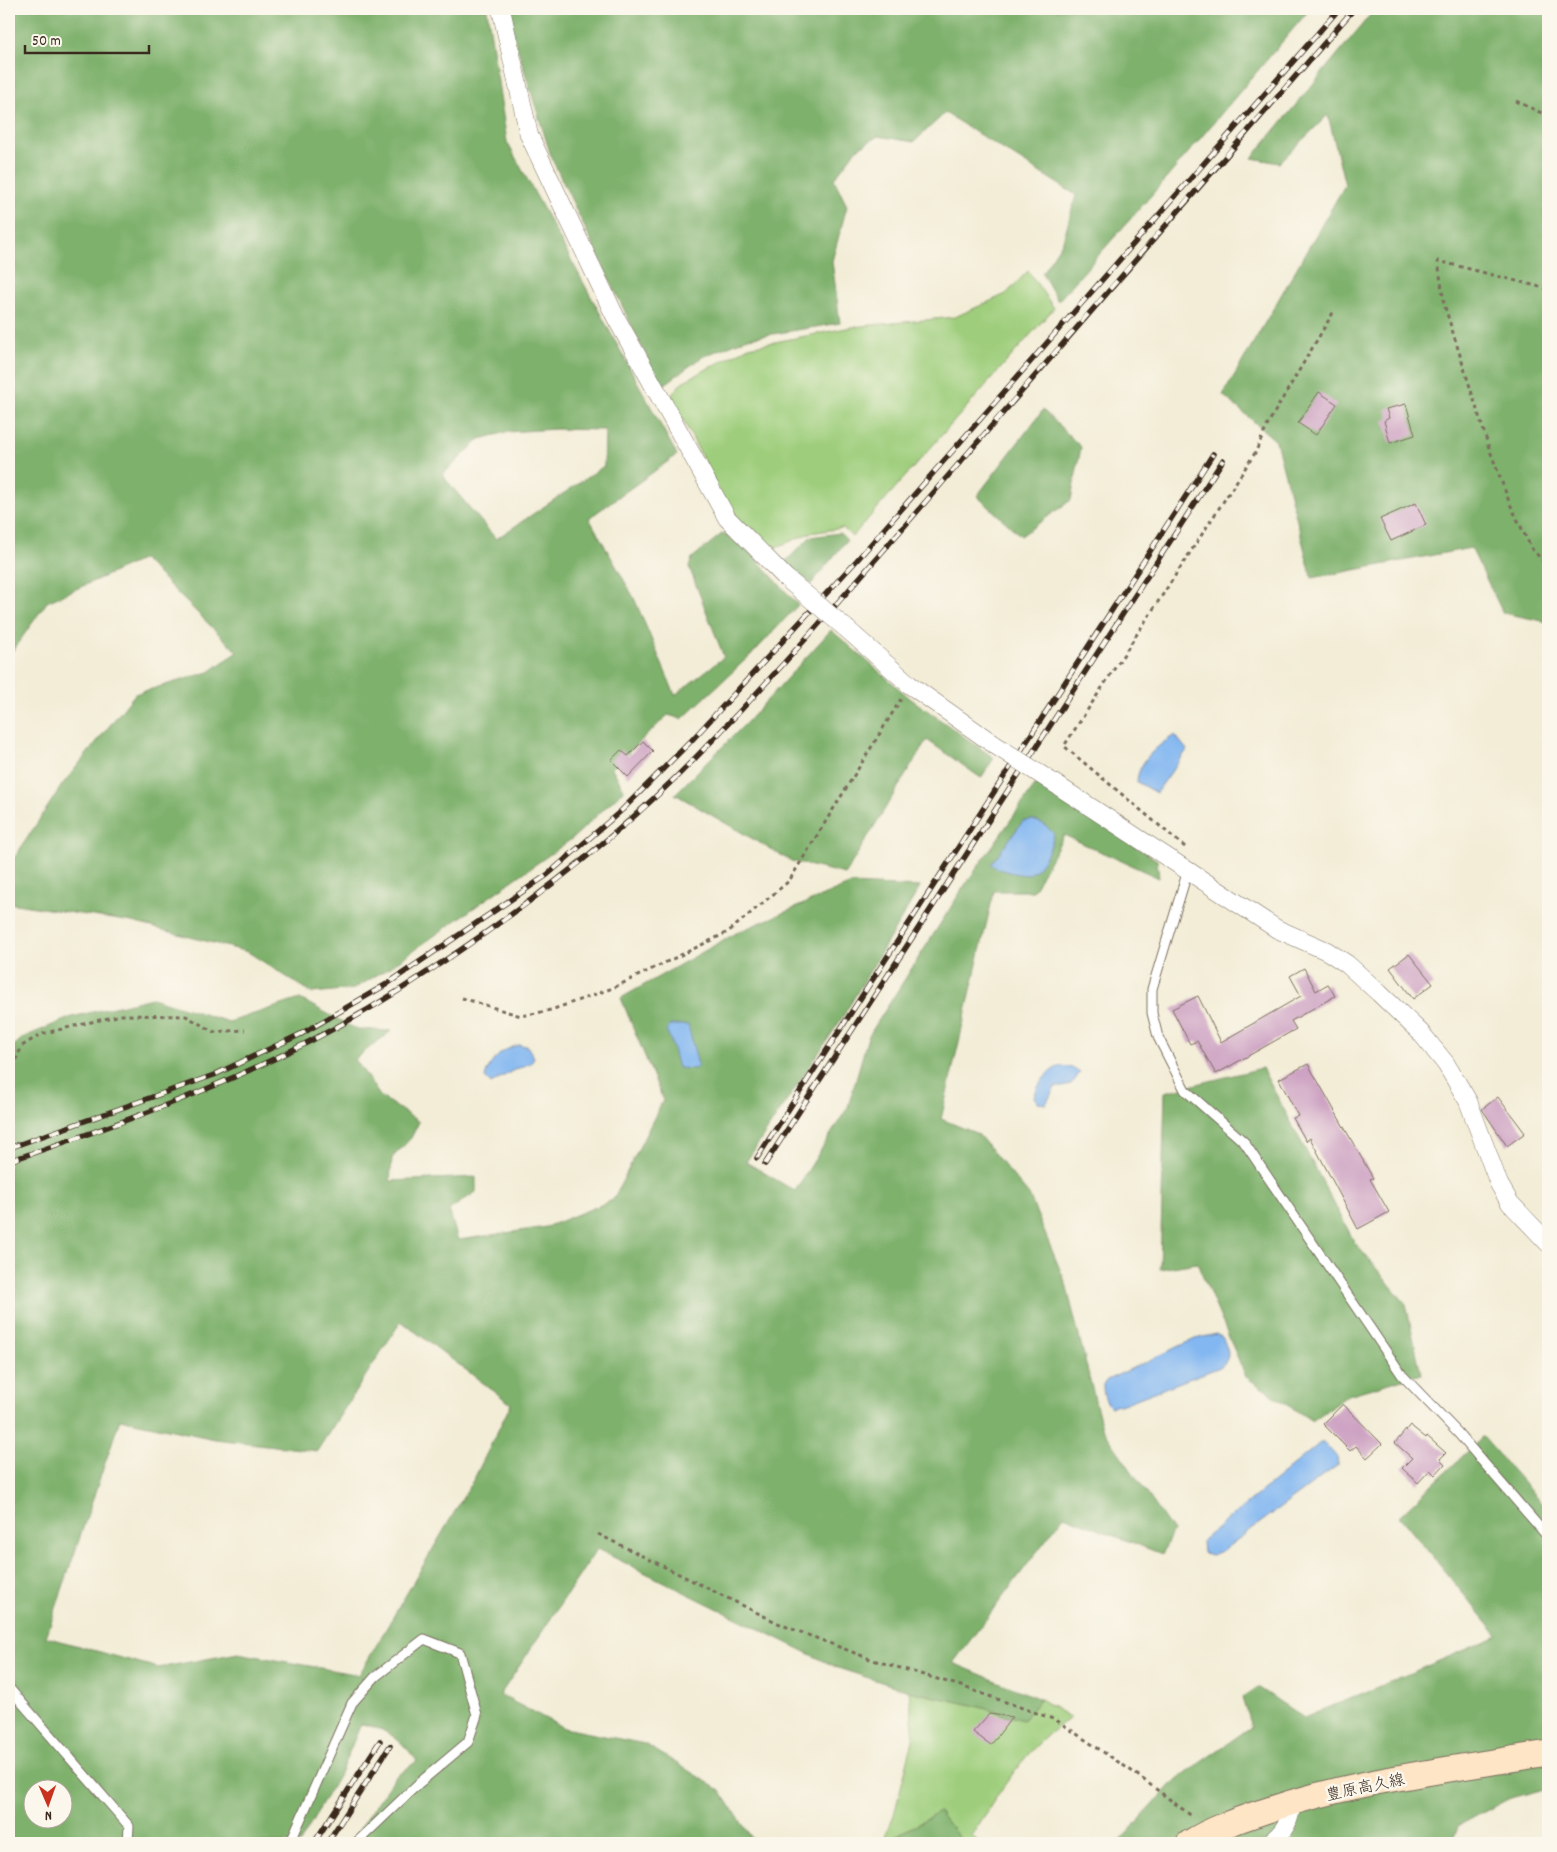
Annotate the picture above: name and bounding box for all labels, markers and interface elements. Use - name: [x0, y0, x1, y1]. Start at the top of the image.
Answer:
- scale bar: [25, 22, 149, 54]
- text: 50 m: [32, 31, 61, 53]
- street label: 豊原高久線: [1324, 1769, 1407, 1808]
- north arrow: [22, 1780, 72, 1830]
- text: N: [44, 1805, 52, 1825]

